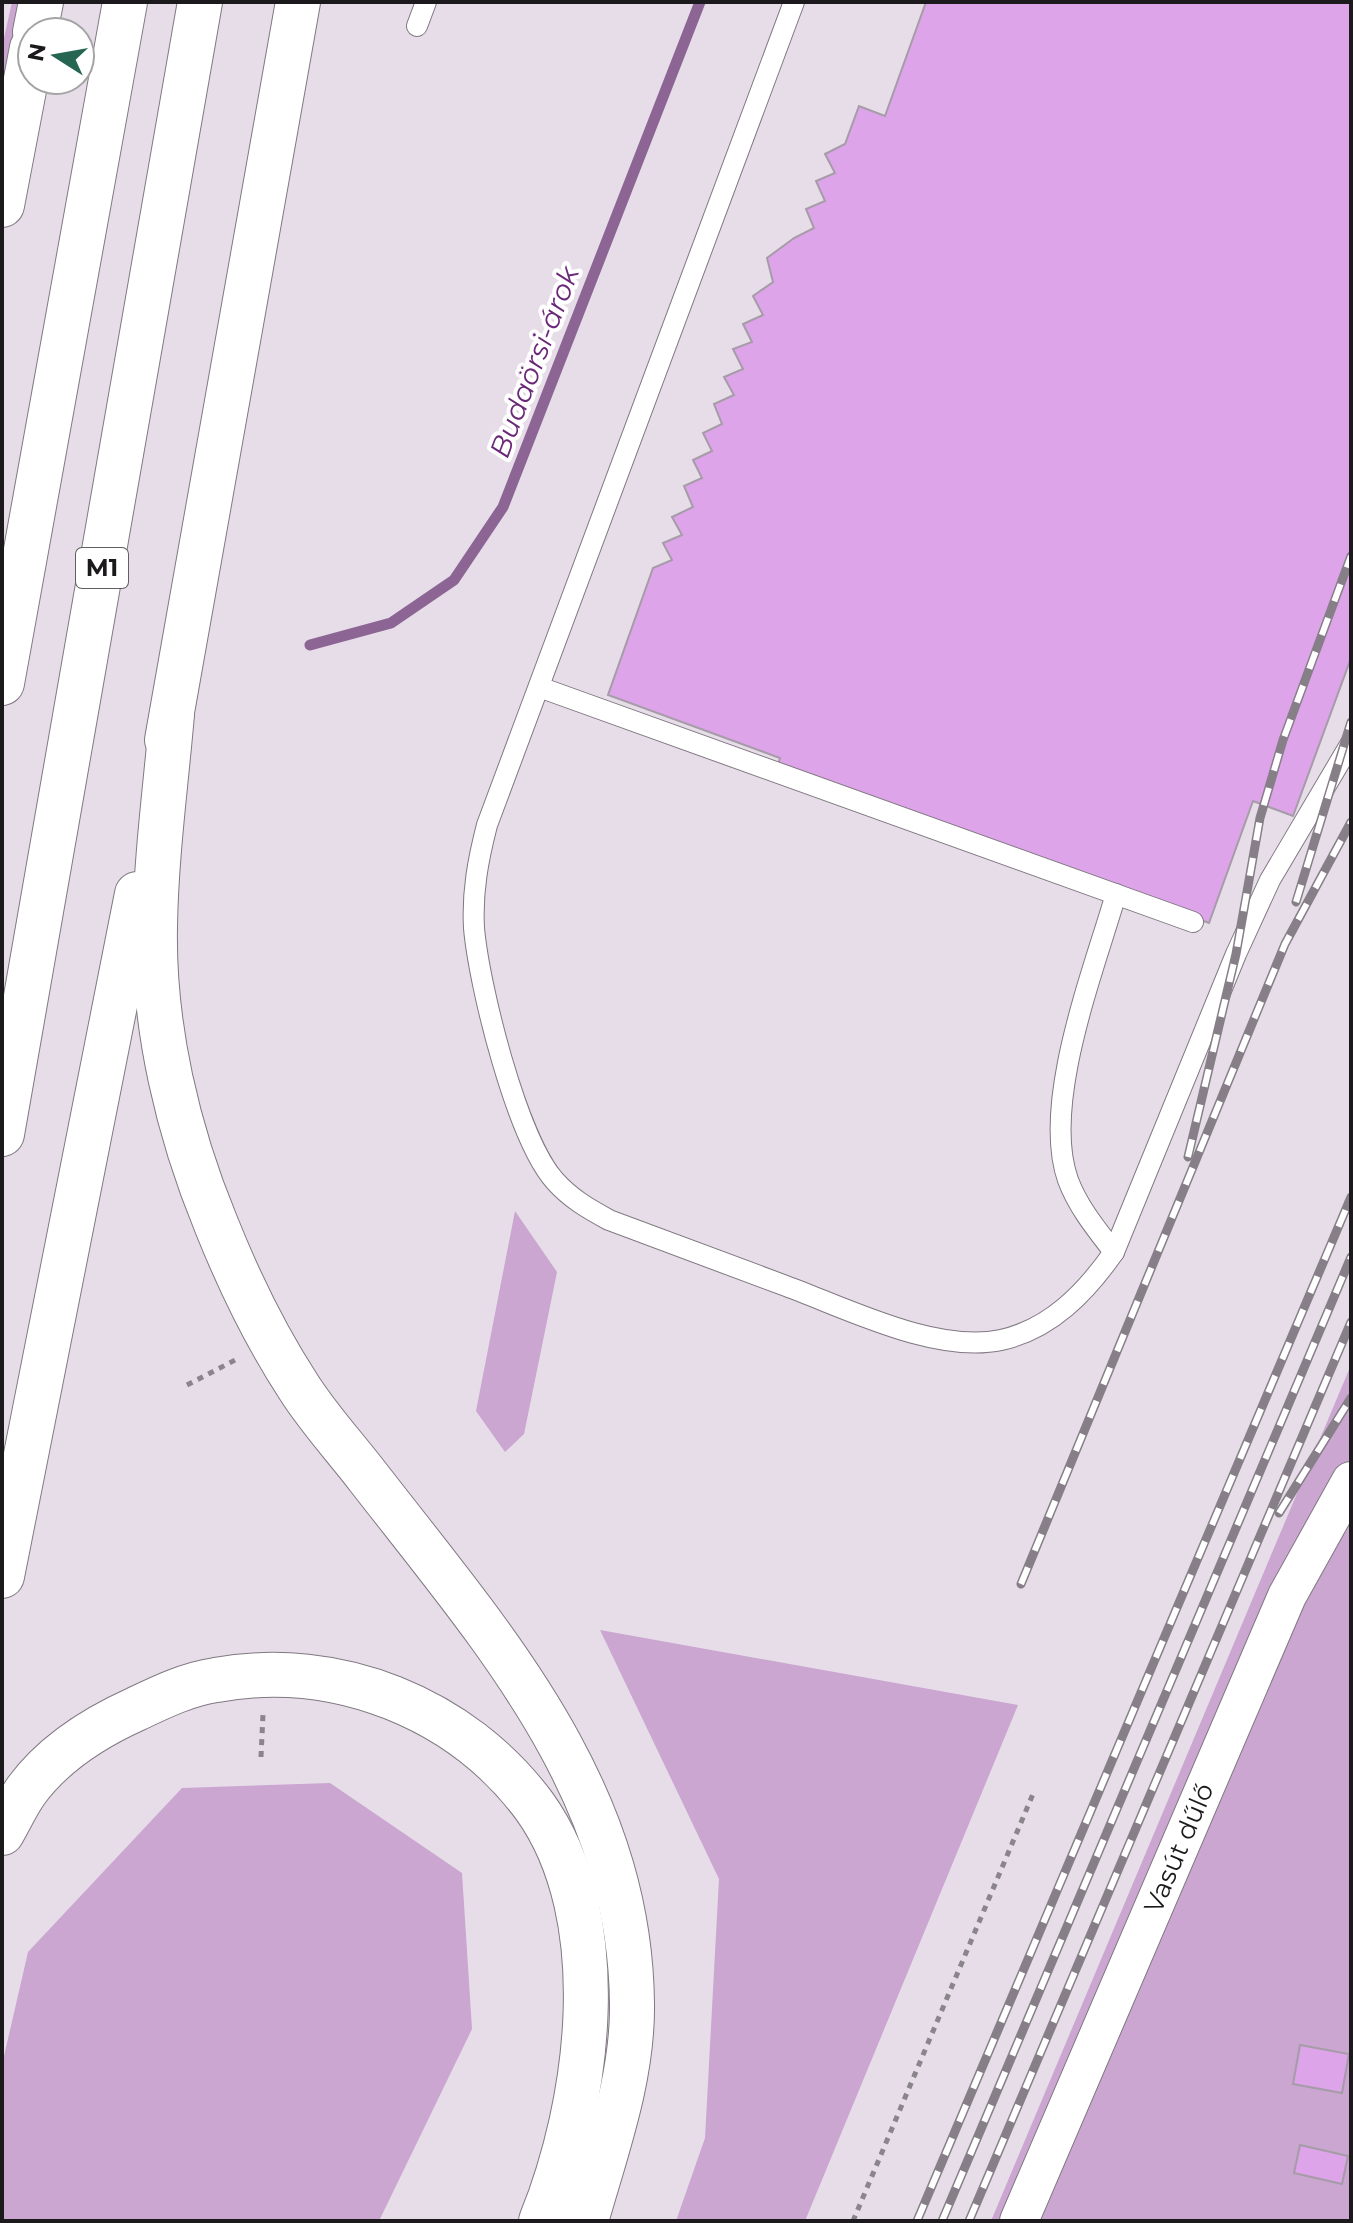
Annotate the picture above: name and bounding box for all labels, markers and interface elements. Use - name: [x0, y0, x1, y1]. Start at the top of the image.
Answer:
- north arrow: [16, 16, 96, 96]
- text: N: [22, 41, 52, 64]
- water label: Budaörsi-árok: [482, 260, 587, 462]
- road number: M1: [76, 548, 128, 588]
- street label: Vasút dűlő: [1137, 1778, 1221, 1918]

